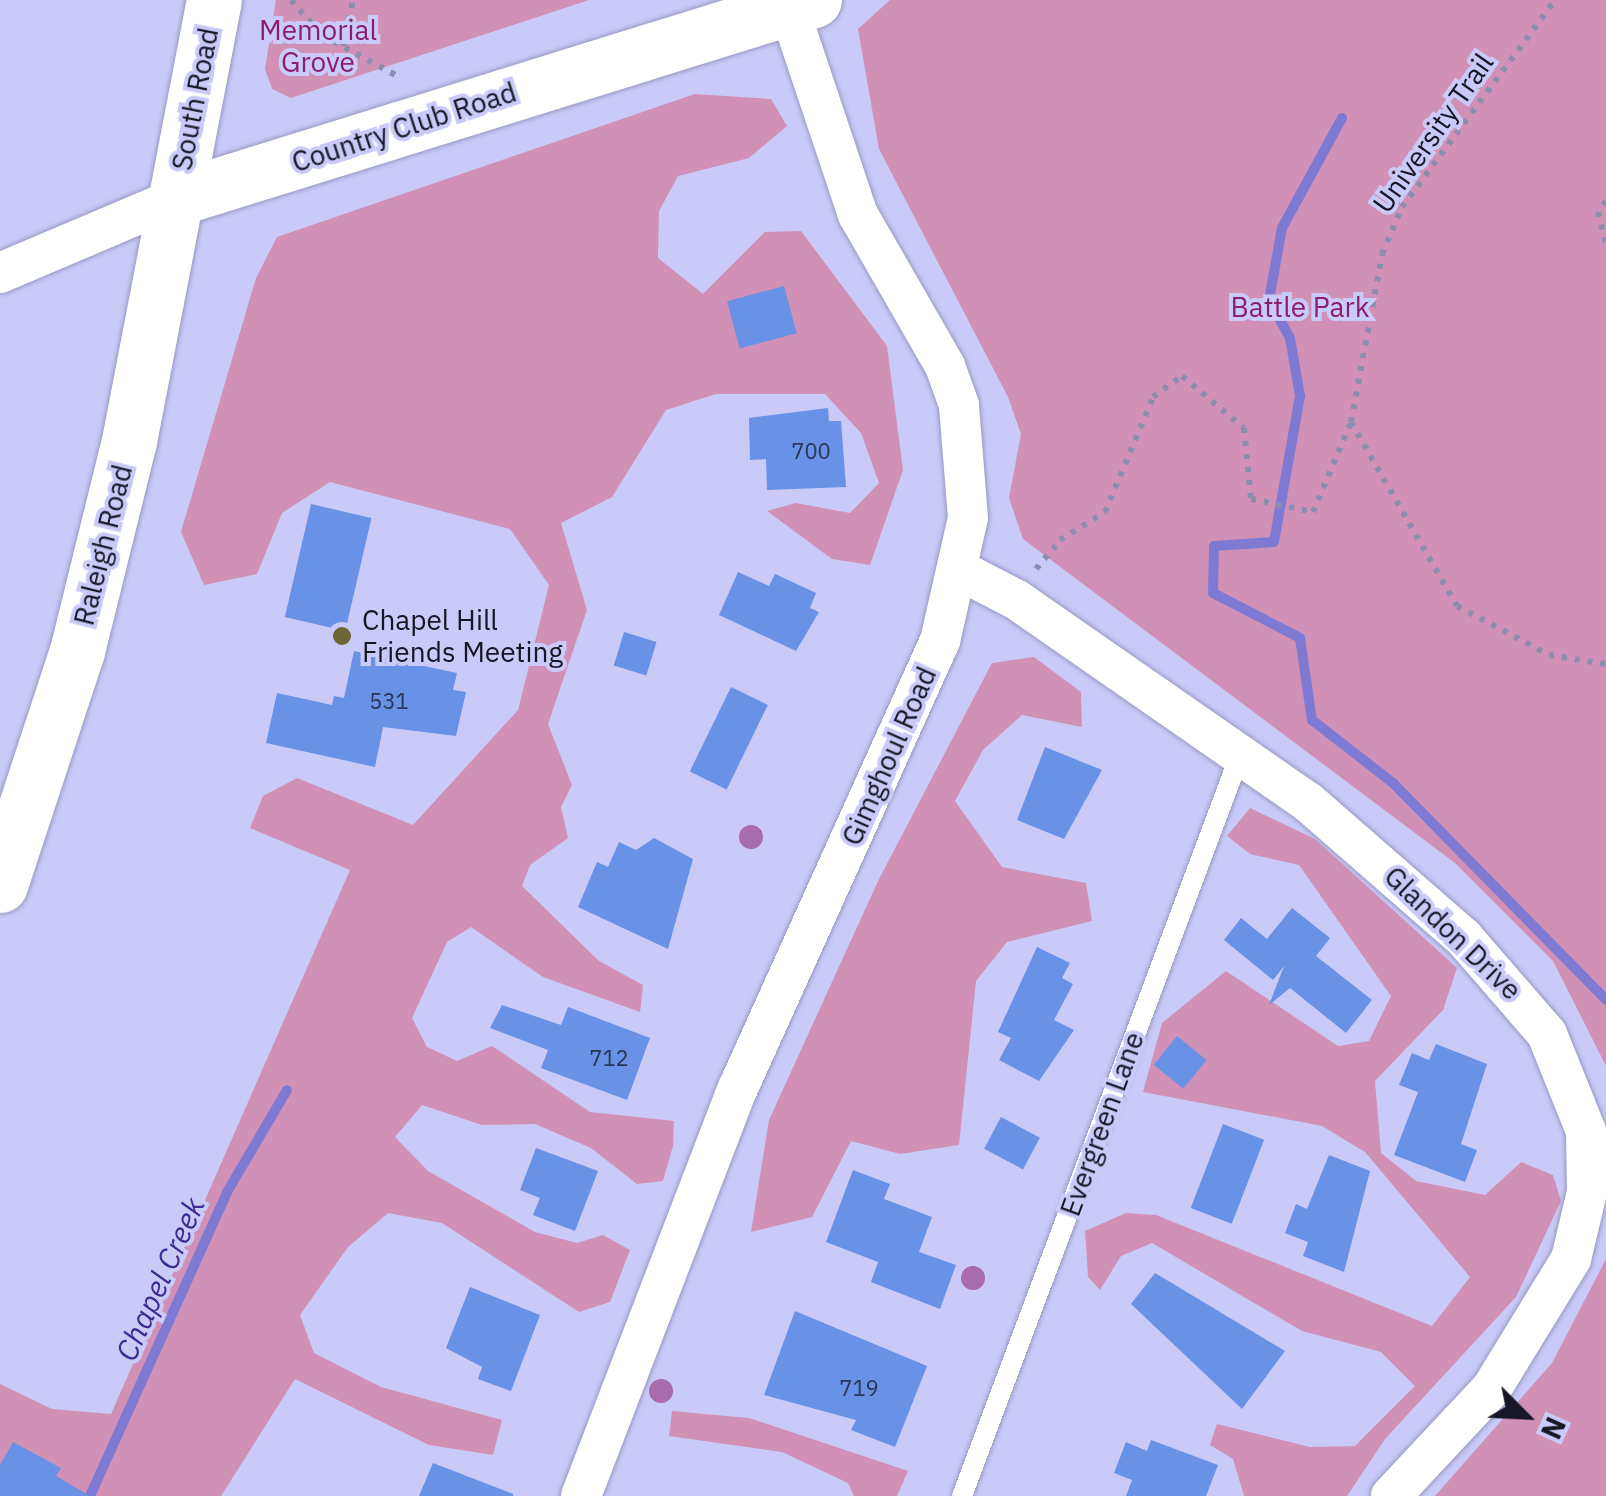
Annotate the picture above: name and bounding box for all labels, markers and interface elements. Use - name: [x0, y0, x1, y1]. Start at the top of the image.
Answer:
- park label: Memorial Grove: [259, 13, 377, 79]
- street label: South Road: [165, 25, 225, 173]
- street label: University Trail: [1366, 47, 1500, 219]
- street label: Country Club Road: [288, 75, 520, 179]
- park label: Battle Park: [1231, 290, 1369, 324]
- house number: 700: [791, 438, 831, 464]
- street label: Raleigh Road: [67, 461, 139, 629]
- place label: Chapel Hill Friends Meeting: [362, 603, 563, 669]
- marker: Chapel Hill Friends Meeting: [331, 625, 353, 647]
- street label: Gimghoul Road: [835, 662, 943, 850]
- house number: 531: [369, 688, 409, 714]
- street label: Glandon Drive: [1378, 859, 1528, 1007]
- street label: Evergreen Lane: [1053, 1027, 1151, 1221]
- house number: 712: [589, 1045, 629, 1071]
- water label: Chapel Creek: [108, 1192, 212, 1366]
- north arrow: [1476, 1366, 1576, 1466]
- house number: 719: [839, 1375, 879, 1401]
- text: N: [1533, 1412, 1575, 1445]

